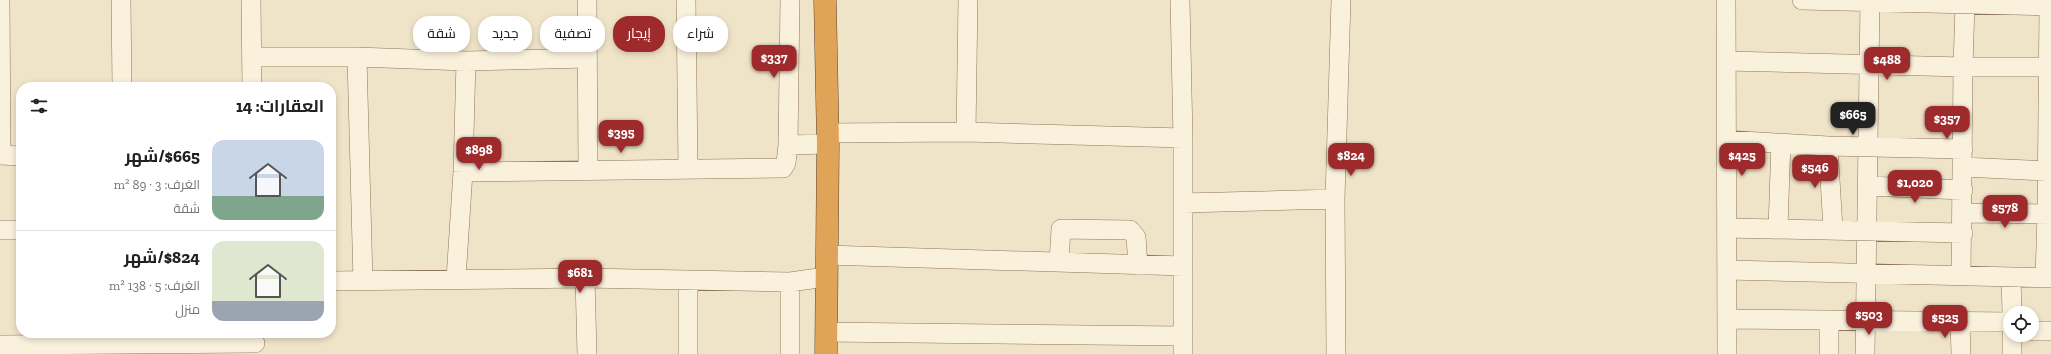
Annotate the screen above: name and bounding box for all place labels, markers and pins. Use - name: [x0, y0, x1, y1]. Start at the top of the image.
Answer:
- pin: $337: [750, 45, 798, 79]
- pin: $488: [1863, 47, 1911, 81]
- pin: $665: [1829, 102, 1877, 136]
- pin: $357: [1923, 106, 1971, 140]
- pin: $395: [597, 120, 645, 154]
- pin: $898: [455, 137, 503, 171]
- pin: $824: [1327, 143, 1375, 177]
- pin: $425: [1718, 143, 1766, 177]
- pin: $546: [1791, 155, 1839, 189]
- pin: $1,020: [1882, 170, 1948, 204]
- pin: $578: [1981, 195, 2029, 229]
- pin: $681: [556, 260, 604, 294]
- pin: $503: [1845, 302, 1893, 336]
- pin: $525: [1921, 305, 1969, 339]

